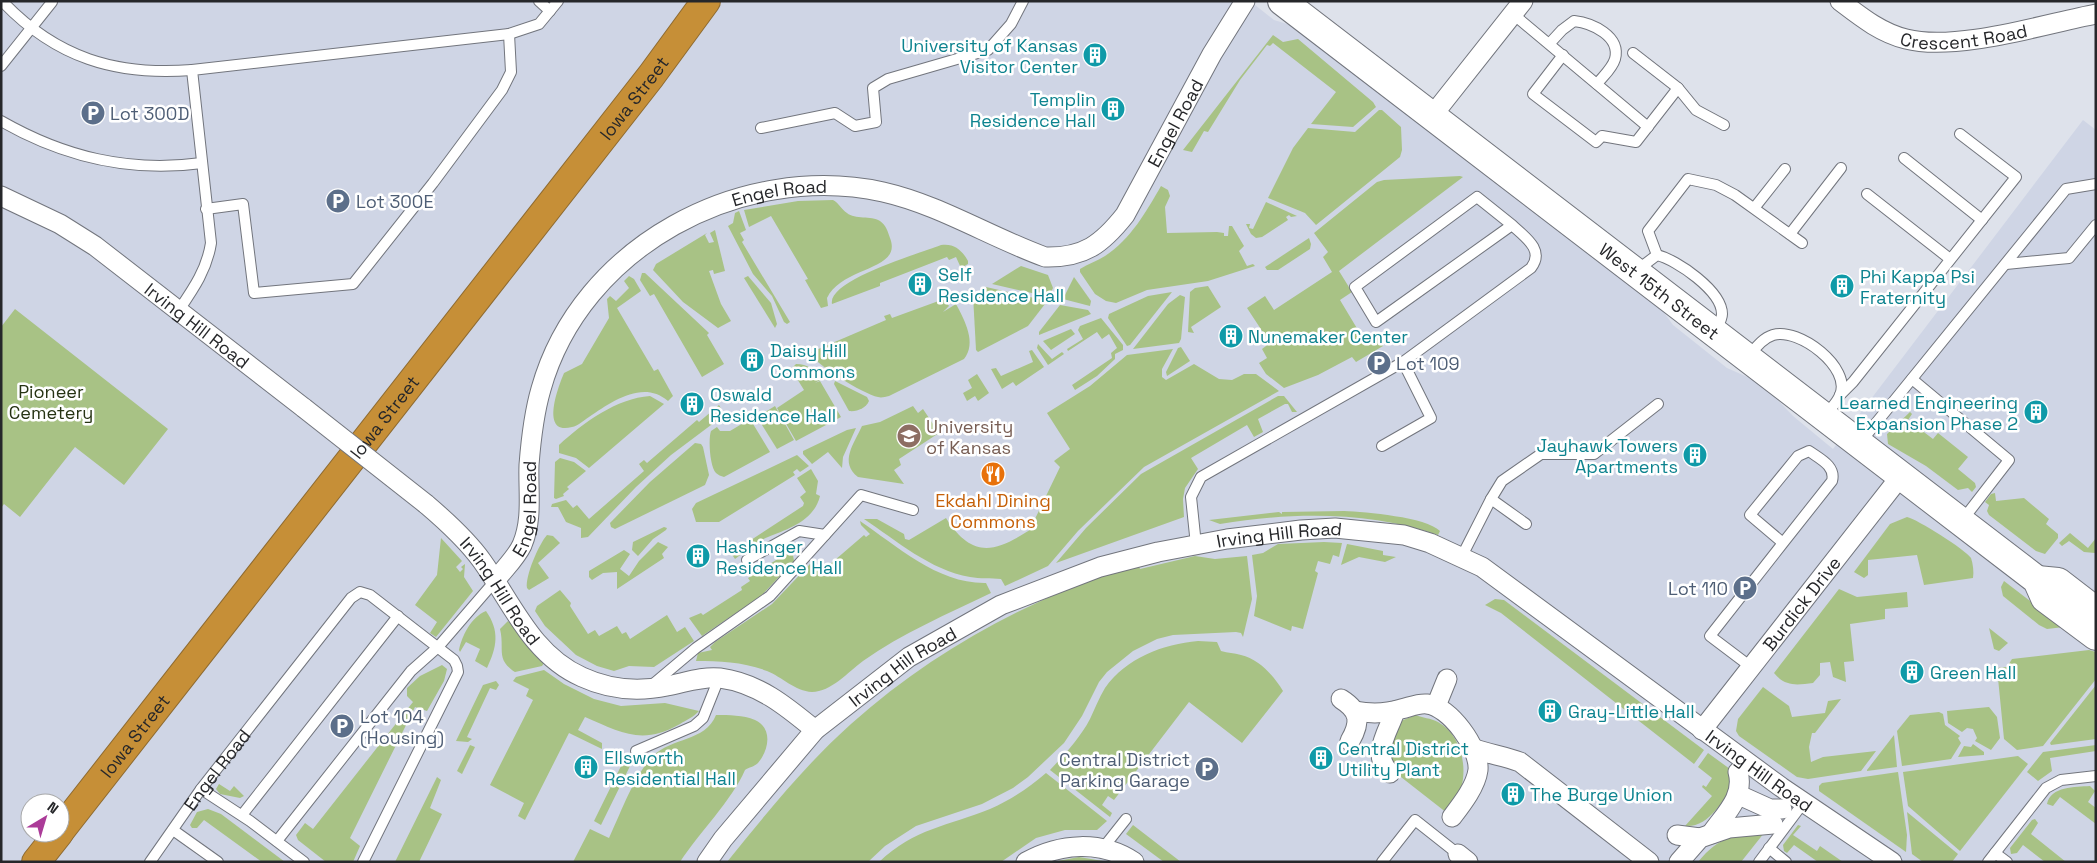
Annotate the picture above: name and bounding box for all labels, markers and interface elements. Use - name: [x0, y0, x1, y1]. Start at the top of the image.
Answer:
- street label: Crescent Road: [1898, 18, 2029, 54]
- place label: University of Kansas Visitor Center: [901, 34, 1078, 78]
- building icon: University of Kansas Visitor Center: [1082, 42, 1108, 68]
- street label: Iowa Street: [594, 51, 673, 144]
- street label: Engel Road: [1142, 75, 1208, 171]
- place label: Templin Residence Hall: [970, 88, 1096, 132]
- building icon: Templin Residence Hall: [1100, 96, 1126, 122]
- parking icon: Lot 300D: [80, 100, 106, 126]
- place label: Lot 300D: [110, 102, 189, 125]
- street label: Engel Road: [729, 174, 827, 211]
- parking icon: Lot 300E: [325, 188, 351, 214]
- place label: Lot 300E: [356, 190, 434, 213]
- street label: West 15th Street: [1595, 237, 1724, 344]
- place label: Self Residence Hall: [938, 263, 1064, 307]
- place label: Phi Kappa Psi Fraternity: [1860, 265, 1975, 309]
- building icon: Self Residence Hall: [907, 271, 933, 297]
- building icon: Phi Kappa Psi Fraternity: [1829, 273, 1855, 299]
- street label: Irving Hill Road: [140, 277, 254, 373]
- building icon: Nunemaker Center: [1218, 323, 1244, 349]
- place label: Nunemaker Center: [1248, 325, 1408, 348]
- place label: Daisy Hill Commons: [770, 339, 855, 383]
- building icon: Daisy Hill Commons: [739, 347, 765, 373]
- parking icon: Lot 109: [1366, 350, 1392, 376]
- place label: Lot 109: [1396, 352, 1460, 375]
- street label: Iowa Street: [344, 370, 424, 463]
- park label: Pioneer Cemetery: [9, 380, 93, 424]
- place label: Oswald Residence Hall: [710, 383, 836, 427]
- building icon: Oswald Residence Hall: [679, 391, 705, 417]
- place label: Learned Engineering Expansion Phase 2: [1839, 391, 2018, 435]
- building icon: Learned Engineering Expansion Phase 2: [2023, 399, 2049, 425]
- place label: University of Kansas: [926, 415, 1013, 459]
- school or university icon: University of Kansas: [896, 423, 922, 449]
- place label: Jayhawk Towers Apartments: [1536, 434, 1678, 478]
- building icon: Jayhawk Towers Apartments: [1682, 442, 1708, 468]
- street label: Engel Road: [507, 460, 541, 561]
- restaurant icon: Ekdahl Dining Commons: [980, 461, 1006, 487]
- place label: Ekdahl Dining Commons: [935, 489, 1051, 533]
- street label: Irving Hill Road: [1214, 516, 1343, 552]
- street label: Irving Hill Road: [455, 531, 546, 650]
- place label: Hashinger Residence Hall: [716, 535, 842, 579]
- building icon: Hashinger Residence Hall: [685, 543, 711, 569]
- street label: Burdick Drive: [1757, 551, 1845, 655]
- parking icon: Lot 110: [1732, 575, 1758, 601]
- place label: Lot 110: [1668, 577, 1728, 600]
- street label: Irving Hill Road: [844, 621, 960, 711]
- building icon: Green Hall: [1899, 659, 1925, 685]
- place label: Green Hall: [1930, 661, 2016, 684]
- street label: Iowa Street: [95, 689, 174, 782]
- building icon: Gray-Little Hall: [1537, 698, 1563, 724]
- place label: Gray-Little Hall: [1568, 700, 1695, 723]
- place label: Lot 104 (Housing): [360, 705, 444, 749]
- parking icon: Lot 104 (Housing): [329, 713, 355, 739]
- street label: Engel Road: [178, 724, 255, 815]
- street label: Irving Hill Road: [1701, 724, 1817, 817]
- place label: Central District Utility Plant: [1338, 737, 1469, 781]
- building icon: Central District Utility Plant: [1308, 745, 1334, 771]
- place label: Ellsworth Residential Hall: [604, 746, 736, 790]
- place label: Central District Parking Garage: [1059, 748, 1190, 792]
- building icon: Ellsworth Residential Hall: [573, 754, 599, 780]
- parking icon: Central District Parking Garage: [1194, 756, 1220, 782]
- building icon: The Burge Union: [1500, 781, 1526, 807]
- place label: The Burge Union: [1530, 783, 1673, 806]
- north arrow: [20, 793, 70, 843]
- text: N: [44, 798, 62, 818]

